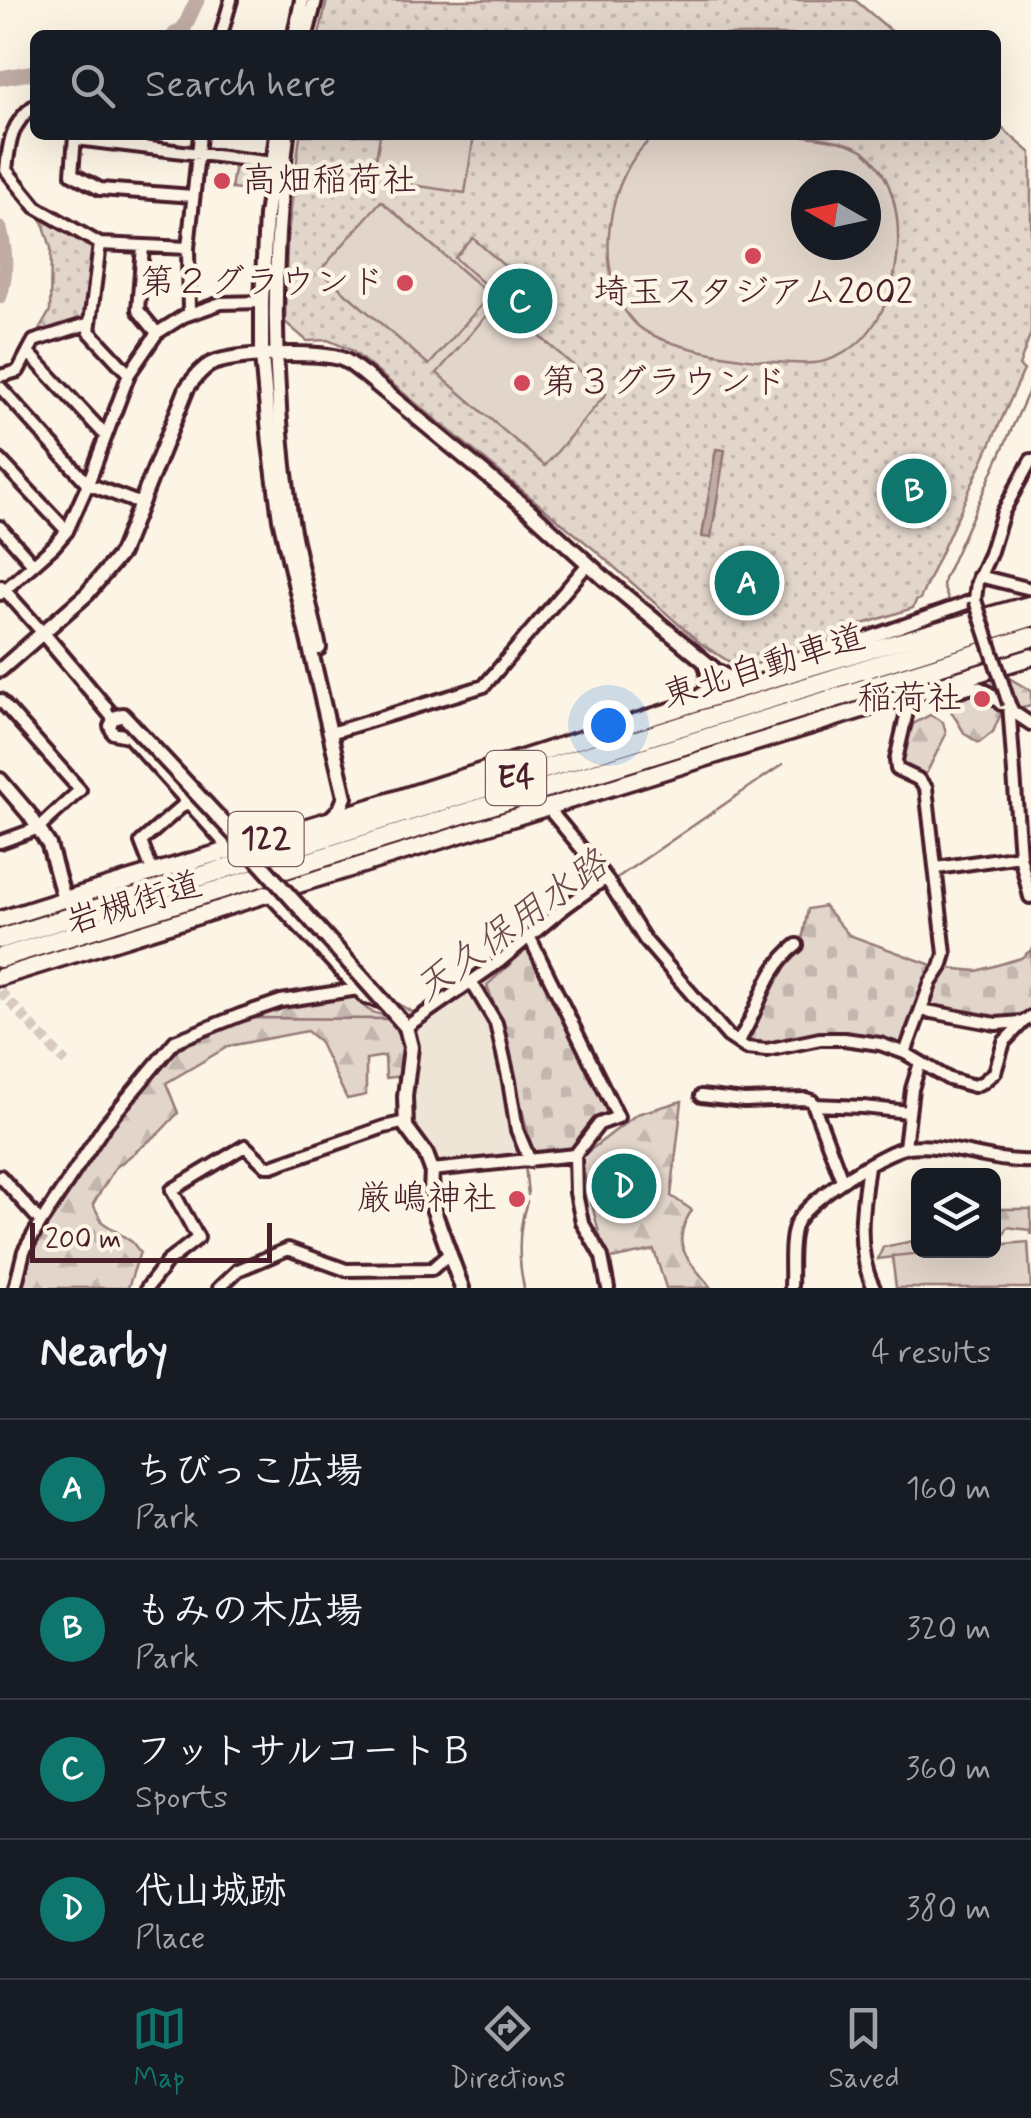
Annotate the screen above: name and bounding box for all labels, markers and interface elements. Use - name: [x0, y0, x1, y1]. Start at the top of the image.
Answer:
- search box: [30, 30, 1001, 140]
- icon: search: [65, 58, 120, 113]
- text: Search here: [145, 61, 336, 110]
- place label: 高畑稲荷社: [242, 158, 417, 204]
- marker: 高畑稲荷社: [211, 170, 233, 192]
- north arrow: [791, 170, 881, 260]
- marker: 埼玉スタジアム2002: [742, 245, 764, 267]
- place label: 第２グラウンド: [140, 260, 385, 306]
- pin: C: [488, 264, 552, 338]
- place label: 埼玉スタジアム2002: [593, 270, 913, 316]
- marker: 第２グラウンド: [394, 272, 416, 294]
- place label: 第３グラウンド: [542, 360, 787, 406]
- marker: 第３グラウンド: [511, 372, 533, 394]
- pin: B: [882, 454, 946, 528]
- pin: A: [714, 546, 780, 620]
- street label: 東北自動車道: [657, 614, 871, 720]
- place label: 稲荷社: [857, 676, 962, 722]
- marker: 稲荷社: [971, 688, 993, 710]
- your location: [583, 700, 634, 751]
- road number: E4: [486, 751, 546, 805]
- road number: 122: [228, 812, 304, 866]
- water label: 天久保用水路: [405, 839, 620, 1014]
- street label: 岩槻街道: [60, 862, 208, 946]
- pin: D: [592, 1148, 656, 1224]
- map controls: [911, 1168, 1001, 1258]
- button: layers: [911, 1168, 1001, 1258]
- place label: 厳嶋神社: [357, 1176, 497, 1222]
- marker: 厳嶋神社: [506, 1188, 528, 1210]
- scale bar: [30, 1218, 272, 1262]
- text: 200 m: [45, 1222, 121, 1259]
- text: Nearby: [40, 1326, 168, 1381]
- text: 4 results: [871, 1332, 991, 1374]
- text: ちびっこ広場: [135, 1448, 363, 1497]
- text: A: [62, 1468, 83, 1510]
- text: 160 m: [906, 1468, 991, 1510]
- text: Park: [135, 1497, 199, 1539]
- text: もみの木広場: [135, 1588, 363, 1637]
- text: B: [62, 1608, 83, 1650]
- text: 320 m: [906, 1608, 991, 1650]
- text: Park: [135, 1637, 199, 1679]
- text: フットサルコートＢ: [135, 1728, 475, 1777]
- text: C: [61, 1748, 84, 1790]
- text: 360 m: [905, 1748, 991, 1790]
- text: Sports: [135, 1777, 228, 1819]
- text: 代山城跡: [135, 1868, 287, 1917]
- text: D: [61, 1888, 84, 1930]
- text: 380 m: [906, 1888, 991, 1930]
- text: Place: [135, 1917, 205, 1959]
- tab: Map: [132, 2001, 187, 2098]
- tab: Directions: [450, 2001, 565, 2098]
- tab: Saved: [829, 2001, 899, 2098]

